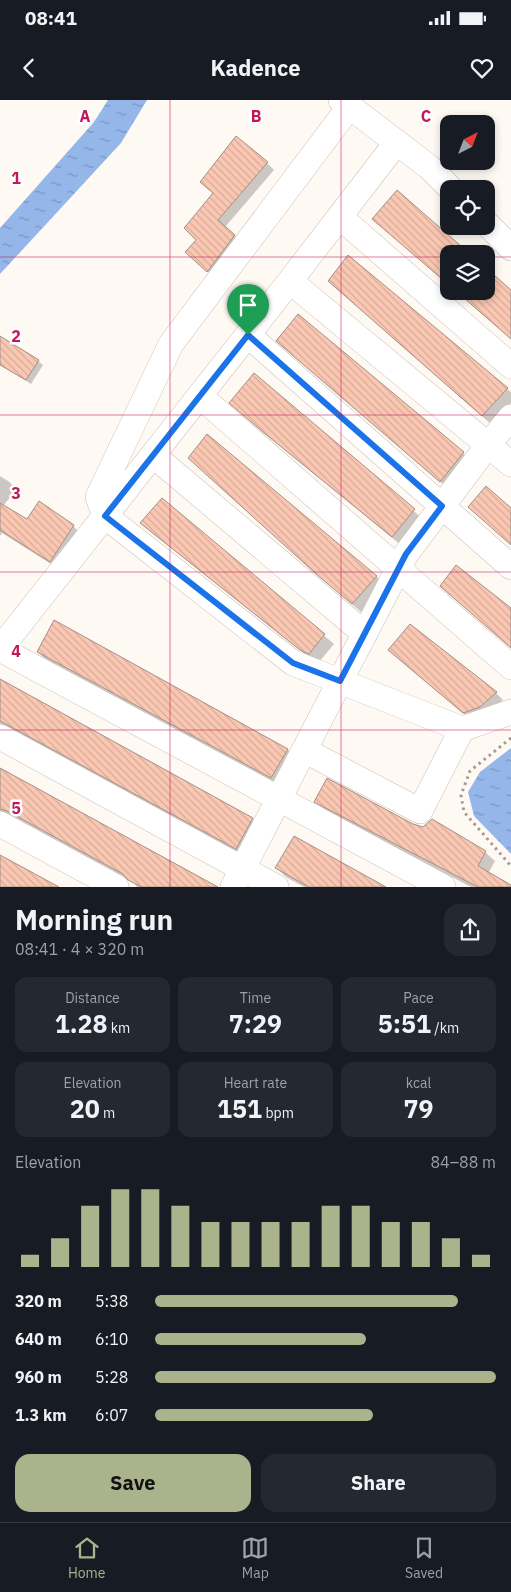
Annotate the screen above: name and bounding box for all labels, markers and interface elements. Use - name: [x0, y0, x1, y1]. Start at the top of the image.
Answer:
- text: 08:41: [25, 6, 77, 30]
- text: Kadence: [210, 53, 301, 82]
- icon: back: [15, 54, 43, 82]
- icon: heart: [468, 54, 496, 82]
- text: A: [80, 106, 91, 126]
- text: B: [251, 106, 262, 126]
- text: C: [421, 106, 431, 126]
- north arrow: [440, 115, 495, 170]
- map controls: [440, 115, 495, 300]
- text: 1: [11, 168, 21, 188]
- button: locate: [440, 180, 495, 235]
- button: layers: [440, 245, 495, 300]
- pin: [227, 284, 269, 335]
- icon: arrive: [234, 291, 262, 319]
- text: 2: [11, 326, 21, 346]
- text: 3: [11, 483, 21, 503]
- text: 4: [11, 641, 21, 661]
- text: 5: [11, 798, 21, 818]
- text: Morning run: [15, 901, 173, 938]
- button: share: [444, 904, 496, 956]
- text: 08:41 · 4 × 320 m: [15, 939, 144, 959]
- text: Distance: [65, 989, 120, 1007]
- text: Time: [240, 989, 271, 1007]
- text: Pace: [403, 989, 434, 1007]
- text: 1.28: [55, 1007, 107, 1040]
- text: 7:29: [229, 1007, 282, 1040]
- text: 5:51: [378, 1007, 431, 1040]
- text: km: [107, 1019, 130, 1037]
- text: /km: [431, 1019, 459, 1037]
- text: Elevation: [64, 1074, 122, 1092]
- text: Heart rate: [224, 1074, 287, 1092]
- text: kcal: [406, 1074, 431, 1092]
- text: 20: [70, 1092, 100, 1125]
- text: 151: [217, 1092, 262, 1125]
- text: 79: [403, 1092, 434, 1125]
- text: m: [100, 1104, 115, 1122]
- text: bpm: [262, 1104, 294, 1122]
- text: Elevation: [15, 1152, 81, 1172]
- text: 84–88 m: [430, 1152, 496, 1172]
- text: 320 m: [15, 1291, 62, 1311]
- text: 5:38: [95, 1291, 128, 1311]
- text: 640 m: [15, 1329, 62, 1349]
- text: 6:10: [95, 1329, 128, 1349]
- text: 960 m: [15, 1367, 62, 1387]
- text: 5:28: [95, 1367, 128, 1387]
- text: 1.3 km: [15, 1405, 66, 1425]
- text: 6:07: [95, 1405, 128, 1425]
- button: Save: [15, 1454, 251, 1512]
- button: Share: [261, 1454, 496, 1512]
- tab: Home: [68, 1534, 106, 1582]
- tab: Map: [241, 1534, 269, 1582]
- tab: Saved: [405, 1534, 443, 1582]

